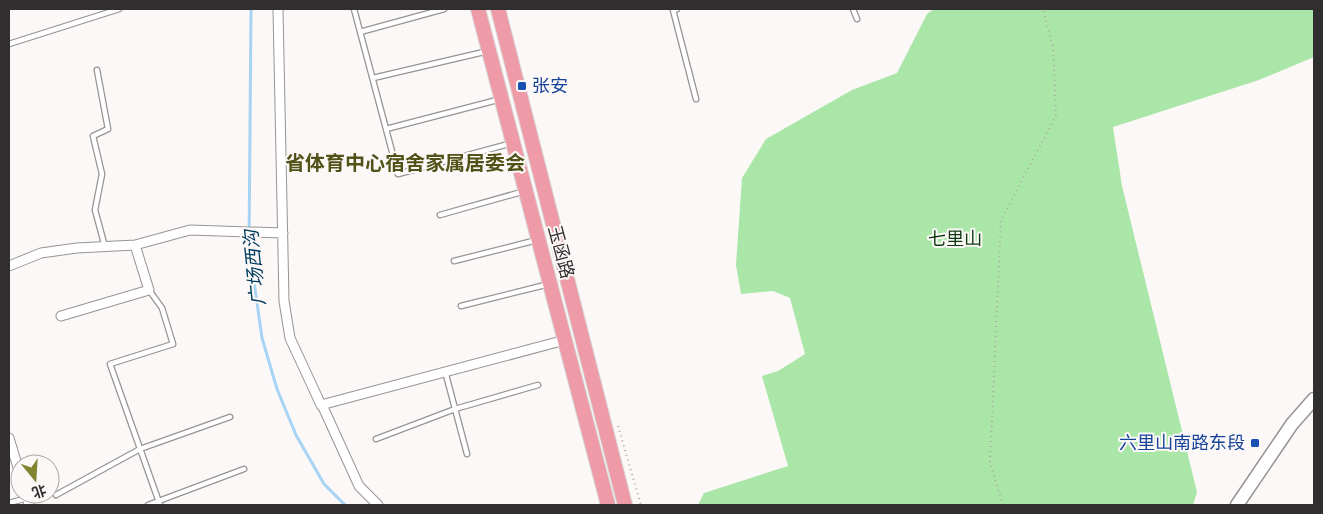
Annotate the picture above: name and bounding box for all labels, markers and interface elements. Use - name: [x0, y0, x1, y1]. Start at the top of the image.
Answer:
- place label: 张安: [532, 72, 568, 99]
- marker: 张安: [516, 80, 528, 92]
- district label: 省体育中心宿舍家属居委会: [285, 147, 525, 178]
- street label: 玉函路: [541, 222, 582, 281]
- park label: 七里山: [928, 225, 982, 252]
- water label: 广场西沟: [235, 227, 272, 307]
- place label: 六里山南路东段: [1119, 429, 1245, 456]
- marker: 六里山南路东段: [1249, 437, 1261, 449]
- north arrow: [10, 454, 60, 504]
- text: 北: [29, 480, 49, 504]

